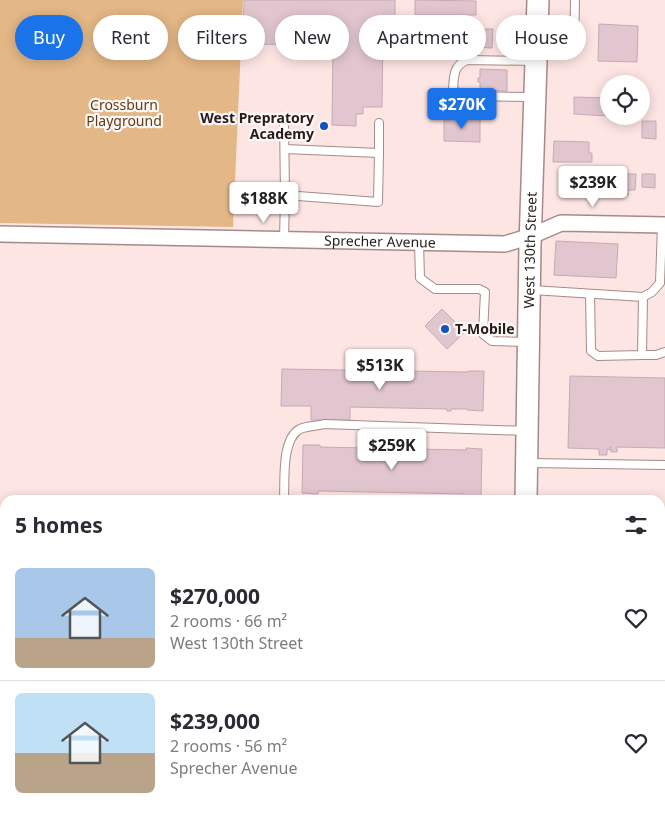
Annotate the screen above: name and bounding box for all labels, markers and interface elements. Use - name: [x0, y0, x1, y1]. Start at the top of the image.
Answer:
- chip: Buy: [15, 15, 83, 60]
- chip: Rent: [93, 15, 168, 60]
- chip: Filters: [178, 15, 265, 60]
- chip: New: [275, 15, 349, 60]
- chip: Apartment: [359, 15, 486, 60]
- chip: House: [496, 15, 586, 60]
- map controls: [600, 75, 650, 125]
- button: locate: [600, 75, 650, 125]
- pin: $270K: [427, 88, 497, 130]
- text: $270K: [438, 93, 486, 115]
- park label: Crossburn Playground: [86, 95, 162, 130]
- place label: West Prepratory Academy: [200, 108, 314, 143]
- marker: West Prepratory Academy: [318, 120, 330, 132]
- pin: $239K: [558, 166, 628, 208]
- text: $239K: [569, 171, 617, 193]
- pin: $188K: [229, 182, 299, 224]
- text: $188K: [240, 187, 288, 209]
- street label: West 130th Street: [519, 191, 541, 308]
- street label: Sprecher Avenue: [324, 230, 436, 252]
- place label: T-Mobile: [455, 319, 515, 338]
- marker: T-Mobile: [439, 323, 451, 335]
- pin: $513K: [345, 348, 415, 391]
- text: $513K: [356, 354, 404, 376]
- pin: $259K: [357, 428, 427, 471]
- text: $259K: [368, 434, 416, 456]
- text: 5 homes: [15, 511, 103, 539]
- icon: filters: [622, 511, 650, 539]
- text: $270,000: [170, 582, 260, 610]
- icon: home: [55, 588, 115, 648]
- icon: heart: [622, 604, 650, 632]
- text: 2 rooms · 66 m²: [170, 610, 287, 632]
- text: West 130th Street: [170, 632, 303, 654]
- text: $239,000: [170, 707, 260, 735]
- icon: home: [55, 713, 115, 773]
- icon: heart: [622, 729, 650, 757]
- text: 2 rooms · 56 m²: [170, 735, 287, 757]
- text: Sprecher Avenue: [170, 757, 297, 779]

